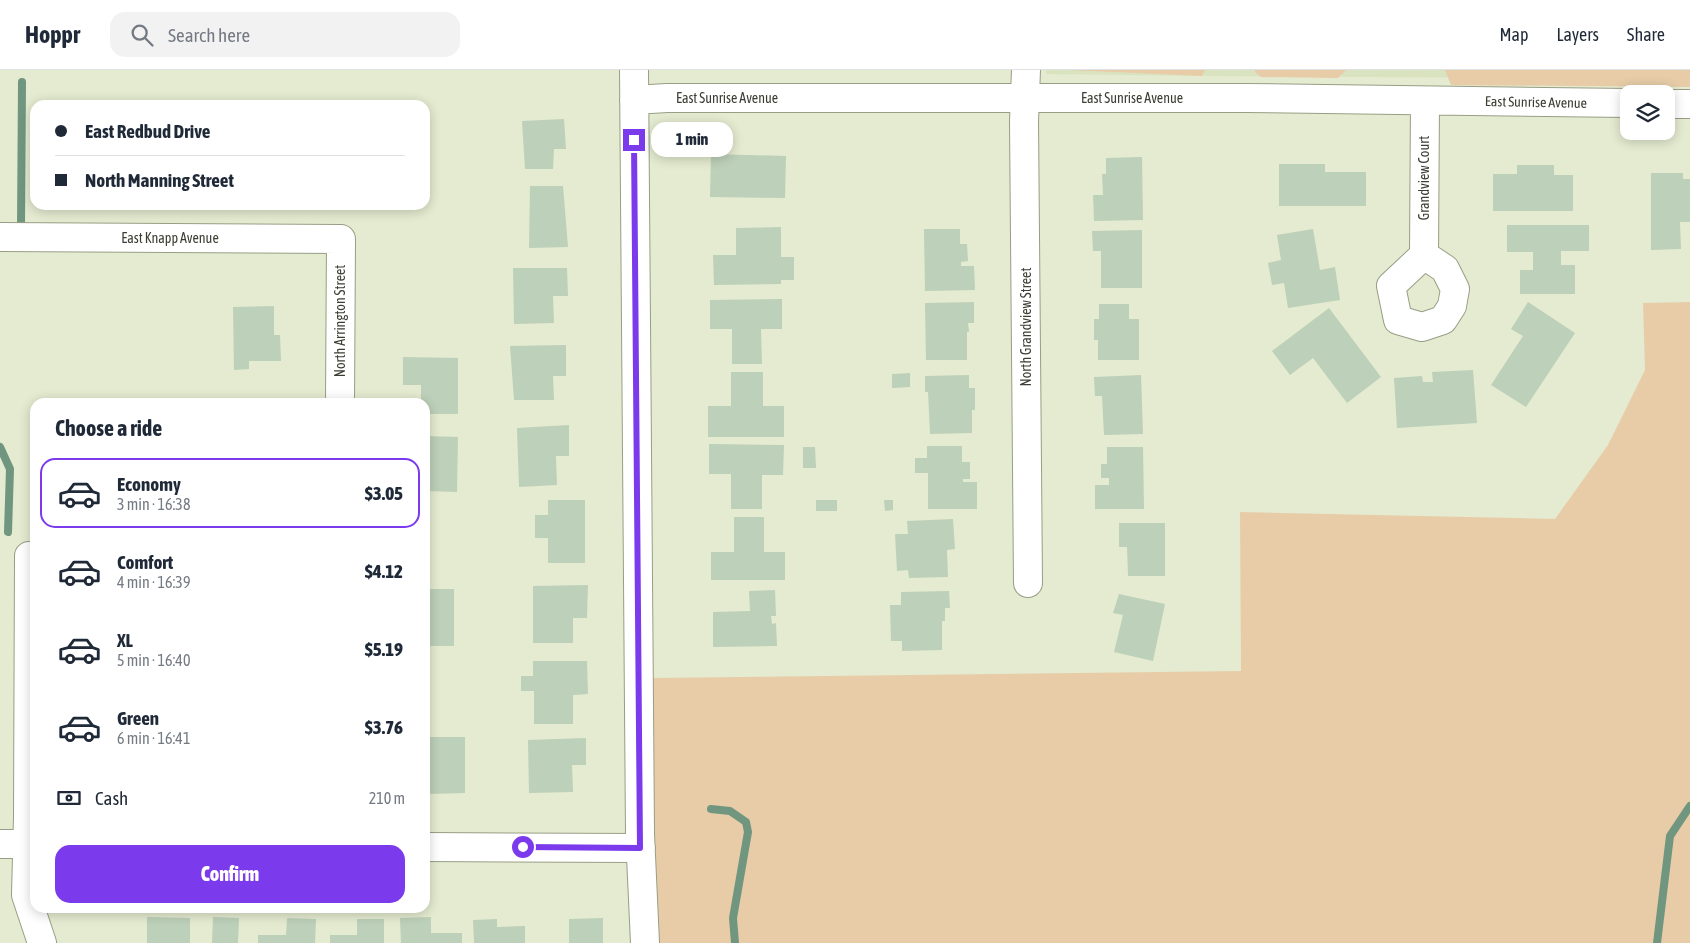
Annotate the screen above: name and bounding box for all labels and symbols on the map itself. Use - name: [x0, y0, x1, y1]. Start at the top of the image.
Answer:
- street label: East Sunrise Avenue: [676, 90, 778, 106]
- street label: East Sunrise Avenue: [1081, 90, 1183, 106]
- street label: East Sunrise Avenue: [1485, 93, 1587, 111]
- callout: 1 min: [652, 122, 734, 158]
- route end: [623, 129, 645, 151]
- street label: Grandview Court: [1416, 136, 1432, 220]
- street label: East Knapp Avenue: [121, 230, 219, 246]
- street label: North Arrington Street: [332, 265, 348, 377]
- street label: North Grandview Street: [1018, 268, 1034, 386]
- route start: [512, 836, 534, 858]

